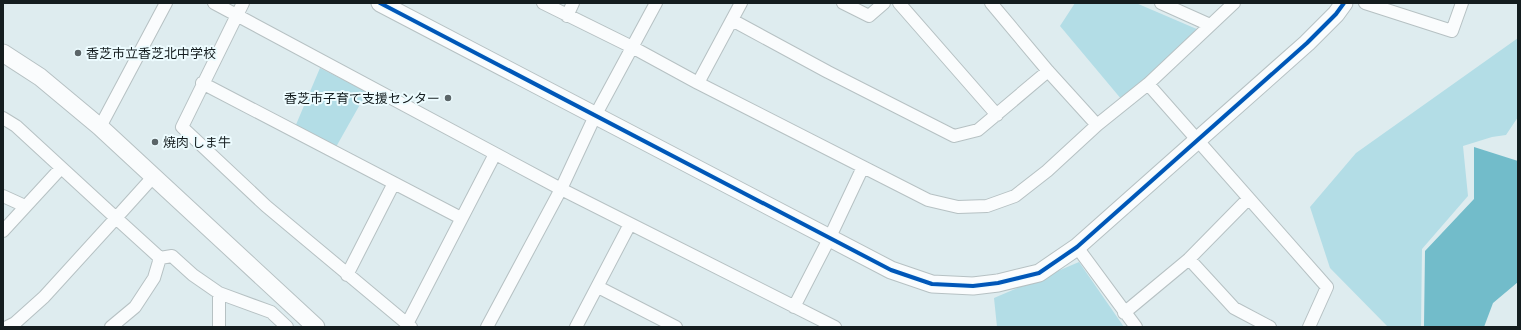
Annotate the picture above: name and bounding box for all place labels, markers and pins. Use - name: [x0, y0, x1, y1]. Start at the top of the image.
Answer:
- place label: 香芝市立香芝北中学校: [86, 45, 216, 61]
- marker: 香芝市立香芝北中学校: [73, 48, 83, 58]
- place label: 香芝市子育て支援センター: [284, 90, 440, 106]
- marker: 香芝市子育て支援センター: [443, 93, 453, 103]
- place label: 焼肉 しま牛: [163, 134, 231, 150]
- marker: 焼肉 しま牛: [150, 137, 160, 147]

